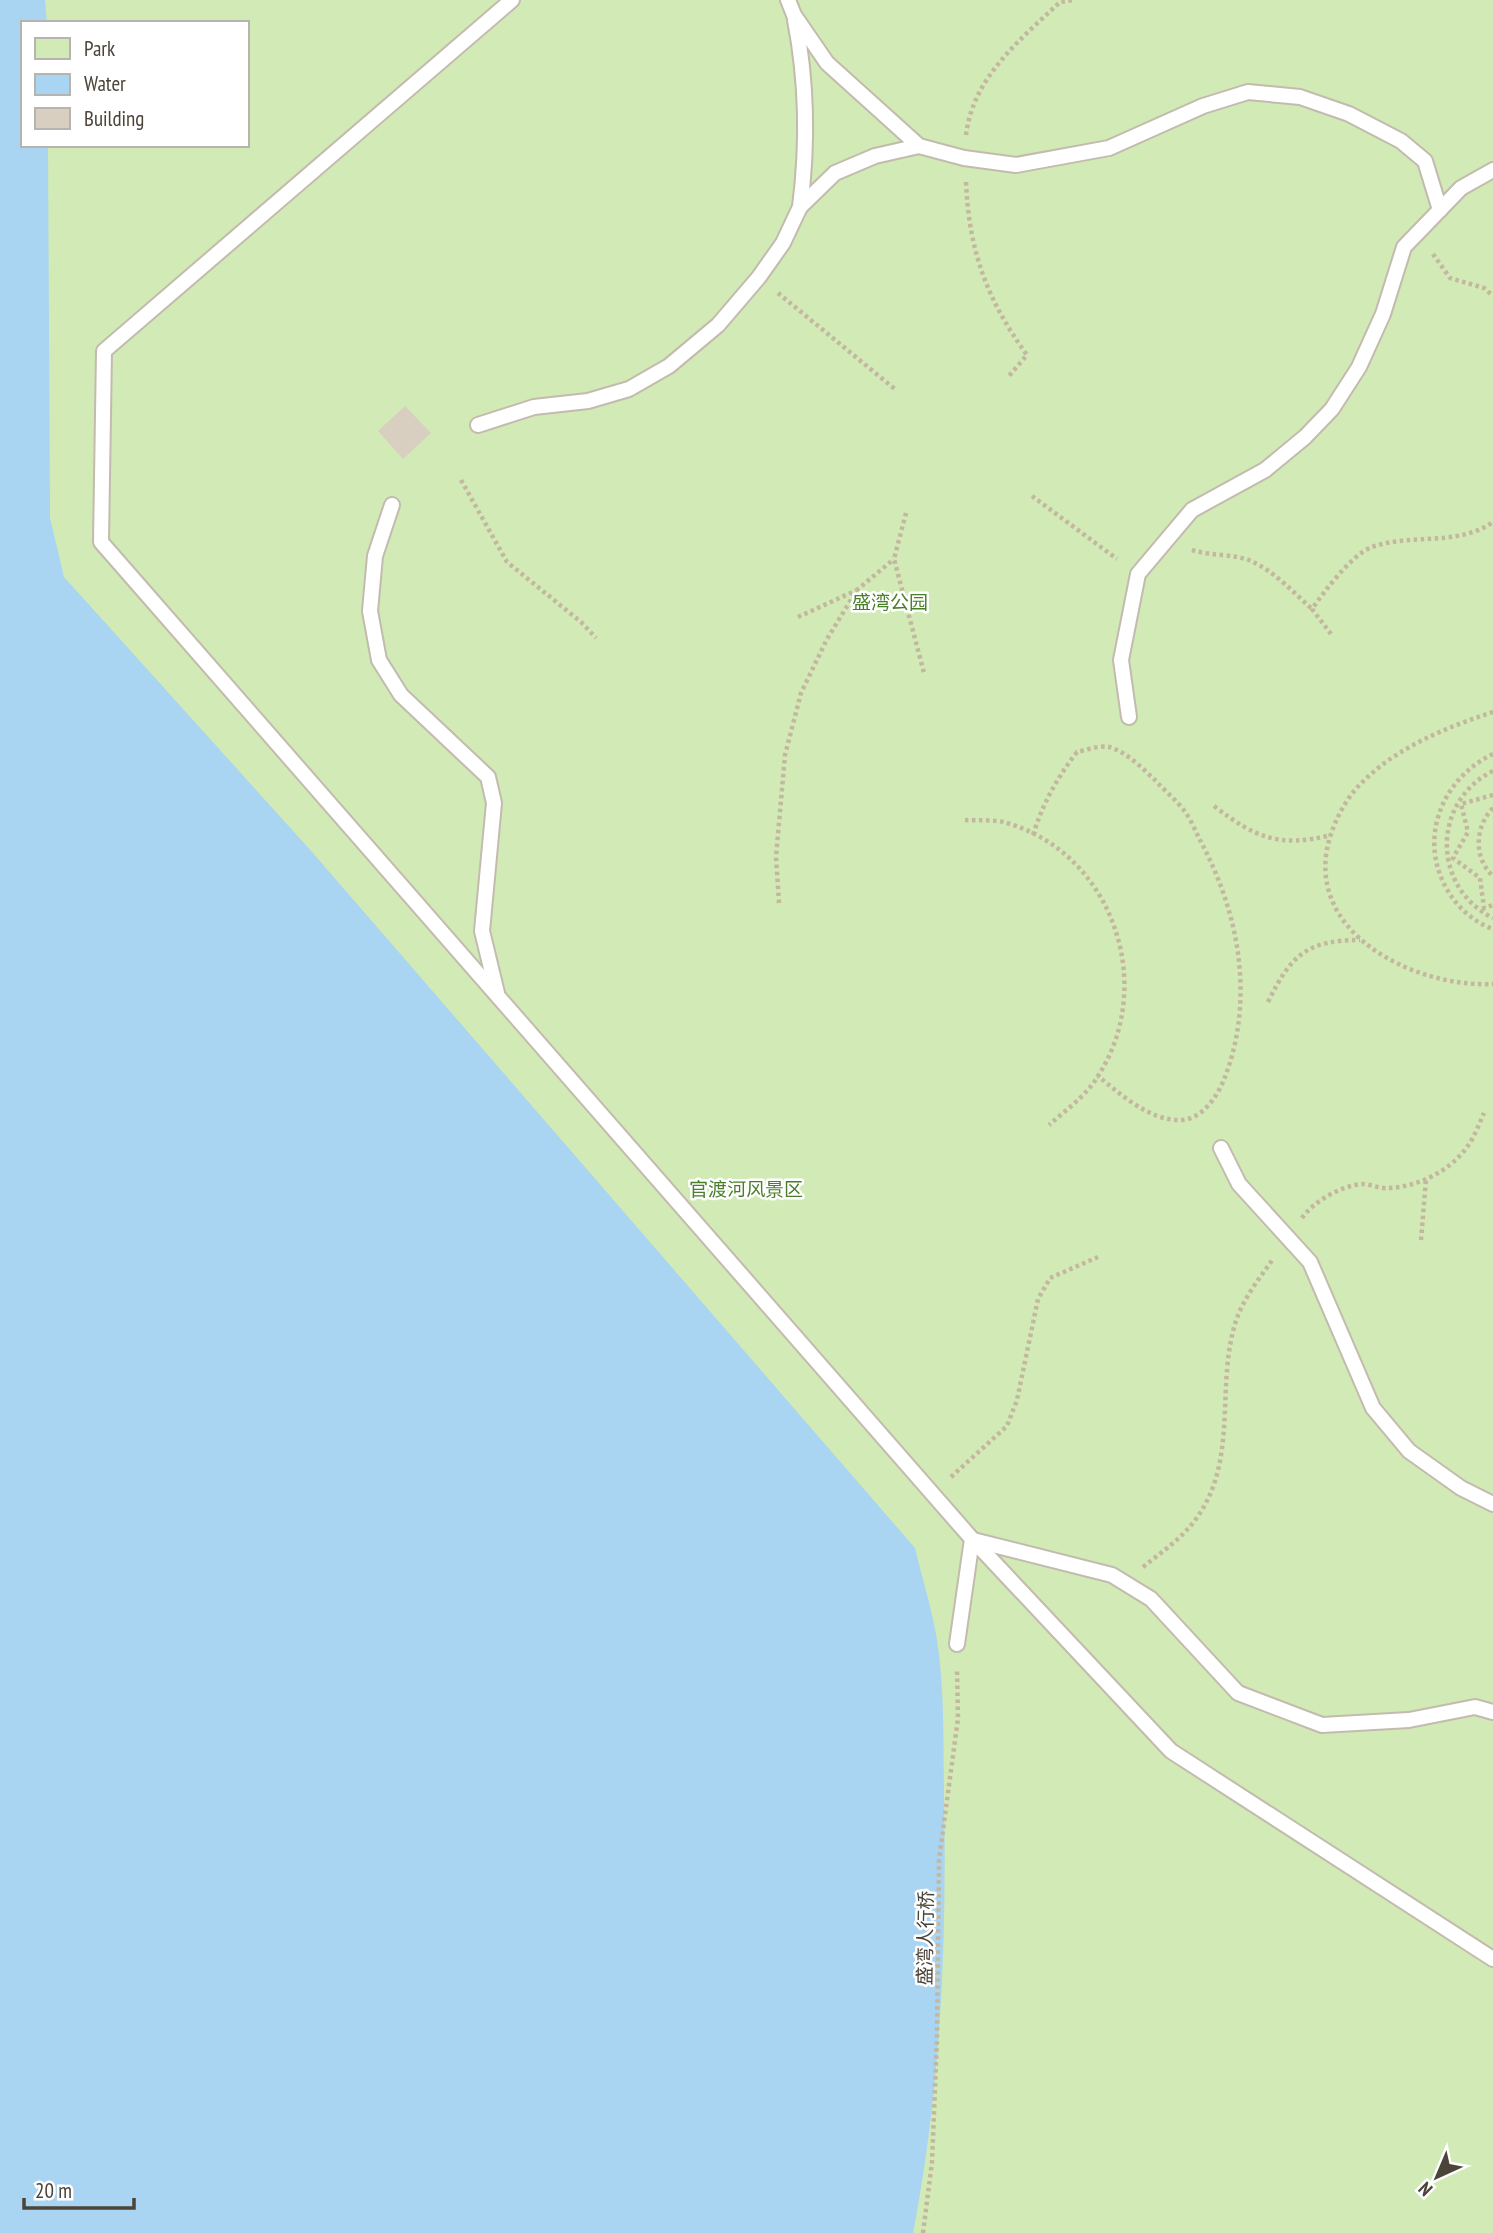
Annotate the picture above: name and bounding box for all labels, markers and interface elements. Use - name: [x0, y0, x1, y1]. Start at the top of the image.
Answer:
- legend: [21, 21, 248, 147]
- text: Park: [84, 35, 115, 62]
- text: Water: [84, 70, 126, 97]
- text: Building: [84, 105, 144, 132]
- park label: 盛湾公园: [852, 590, 928, 614]
- park label: 官渡河风景区: [689, 1177, 803, 1201]
- street label: 盛湾人行桥: [912, 1890, 938, 1986]
- north arrow: [1402, 2142, 1472, 2212]
- scale bar: [24, 2166, 135, 2210]
- text: 20 m: [35, 2177, 72, 2204]
- text: N: [1413, 2177, 1437, 2201]

